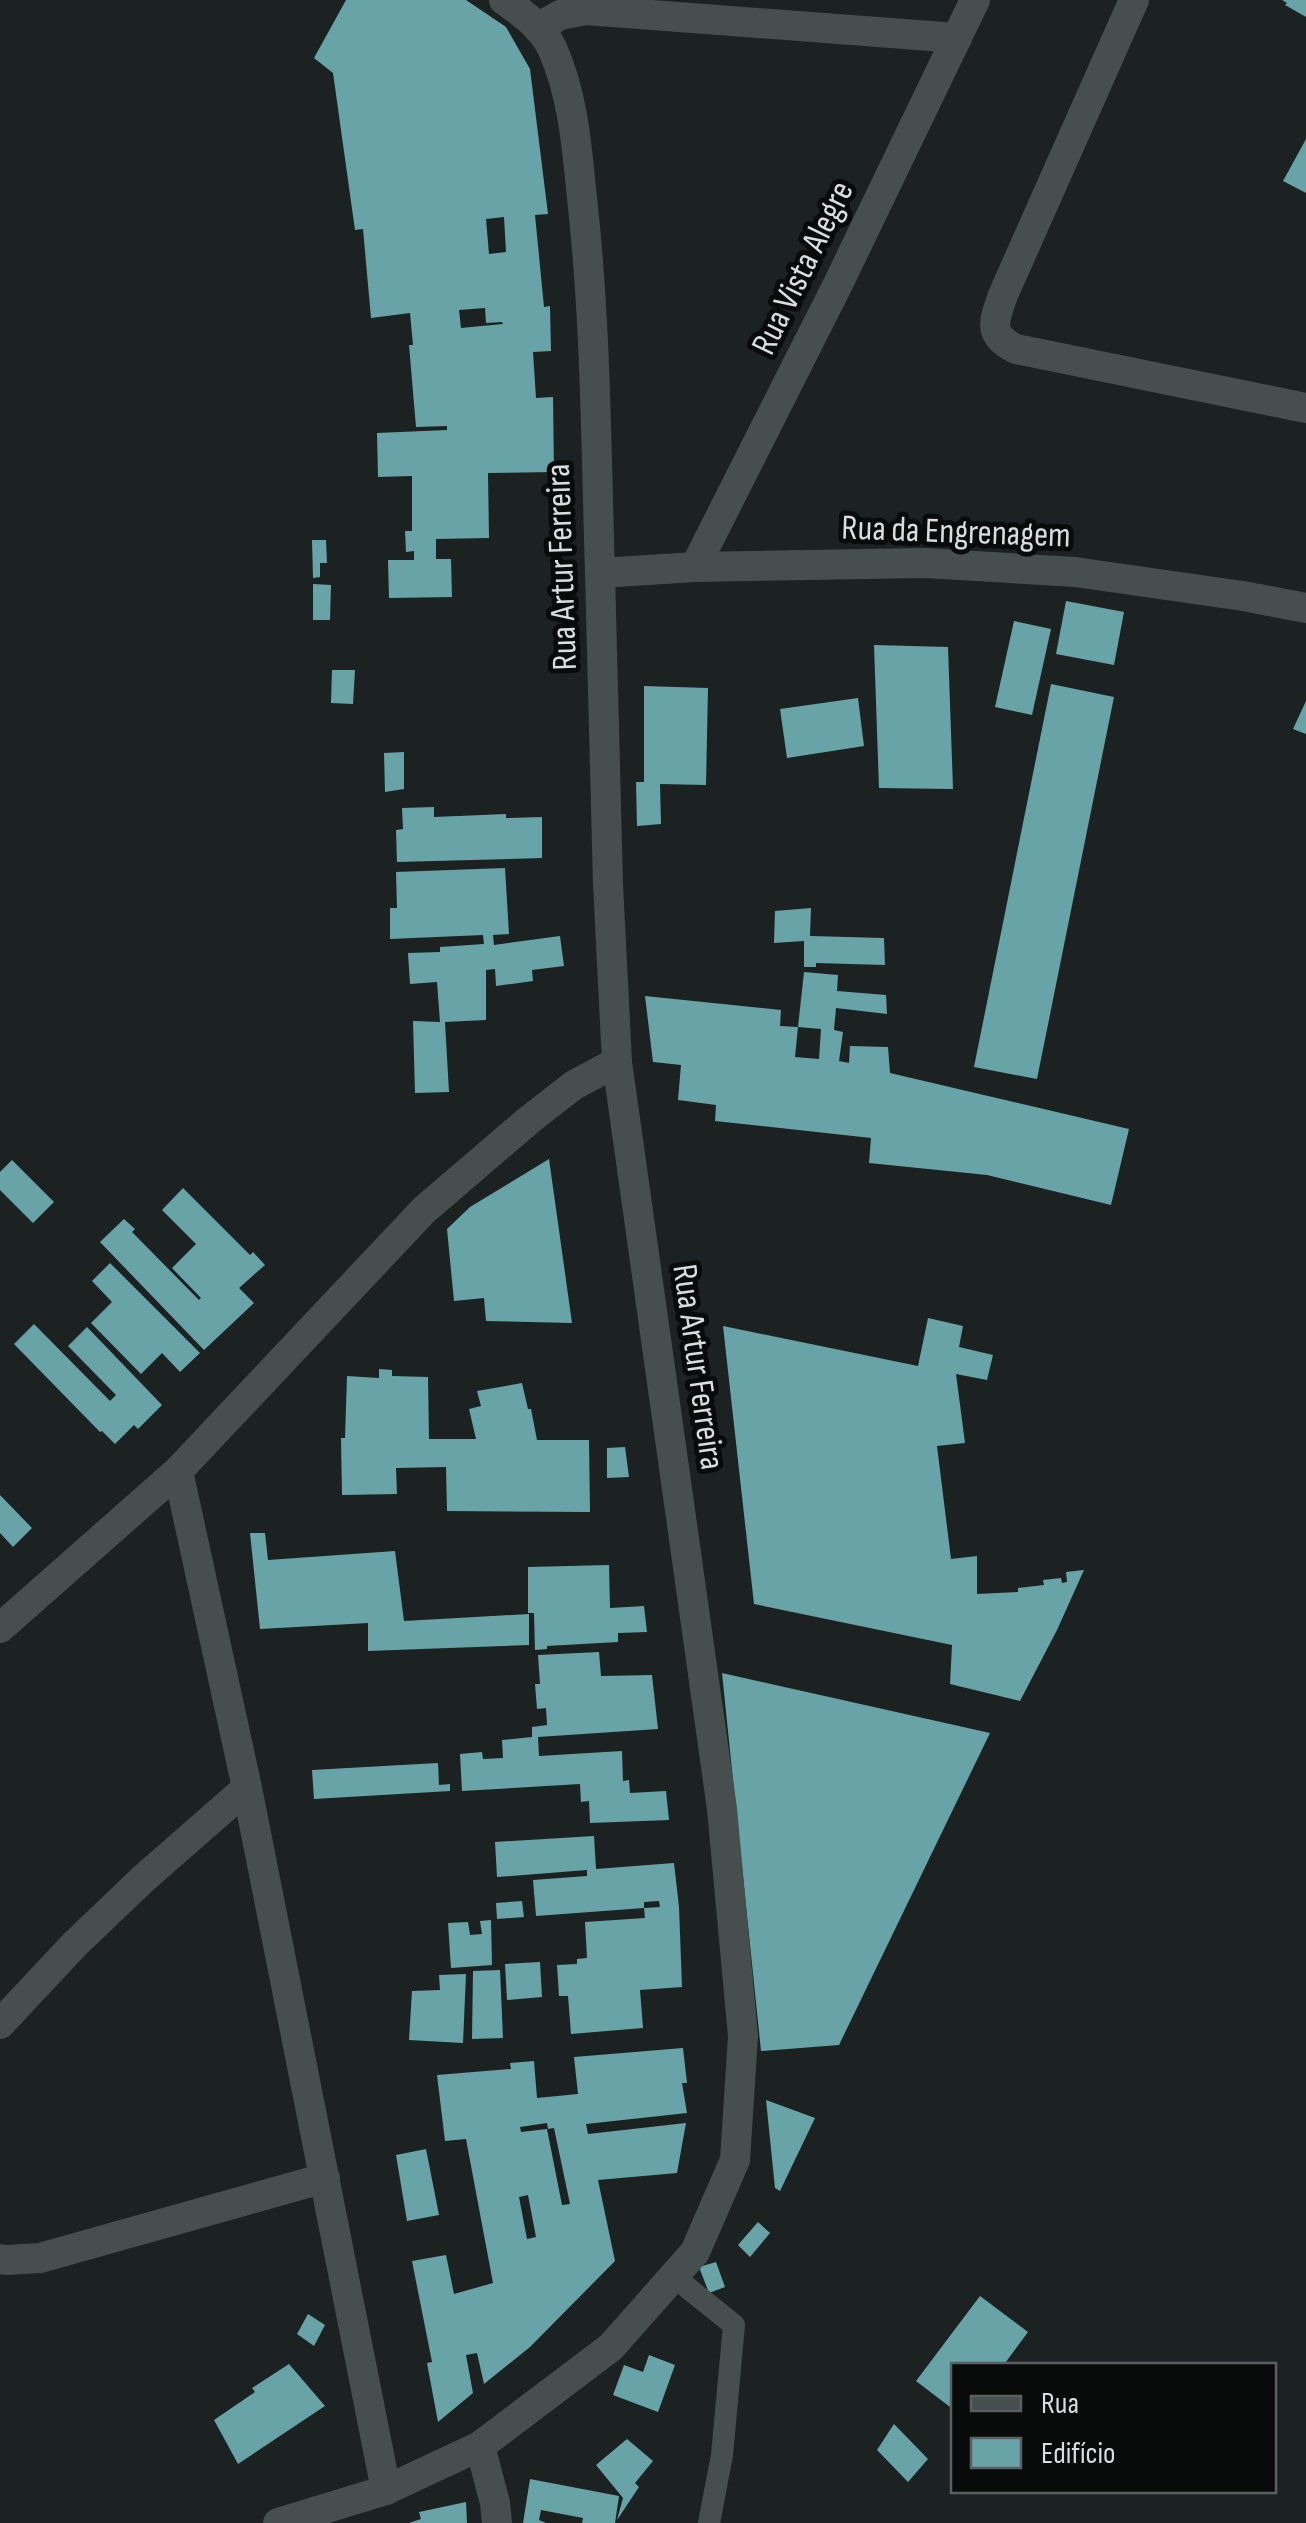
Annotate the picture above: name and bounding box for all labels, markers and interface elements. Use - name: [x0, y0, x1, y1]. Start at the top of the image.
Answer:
- street label: Rua Vista Alegre: [743, 174, 863, 362]
- street label: Rua Artur Ferreira: [537, 463, 587, 671]
- street label: Rua da Engrenagem: [841, 507, 1071, 557]
- street label: Rua Artur Ferreira: [662, 1262, 734, 1472]
- legend: [951, 2363, 1276, 2493]
- text: Rua: [1041, 2386, 1079, 2422]
- text: Edifício: [1041, 2436, 1116, 2472]

